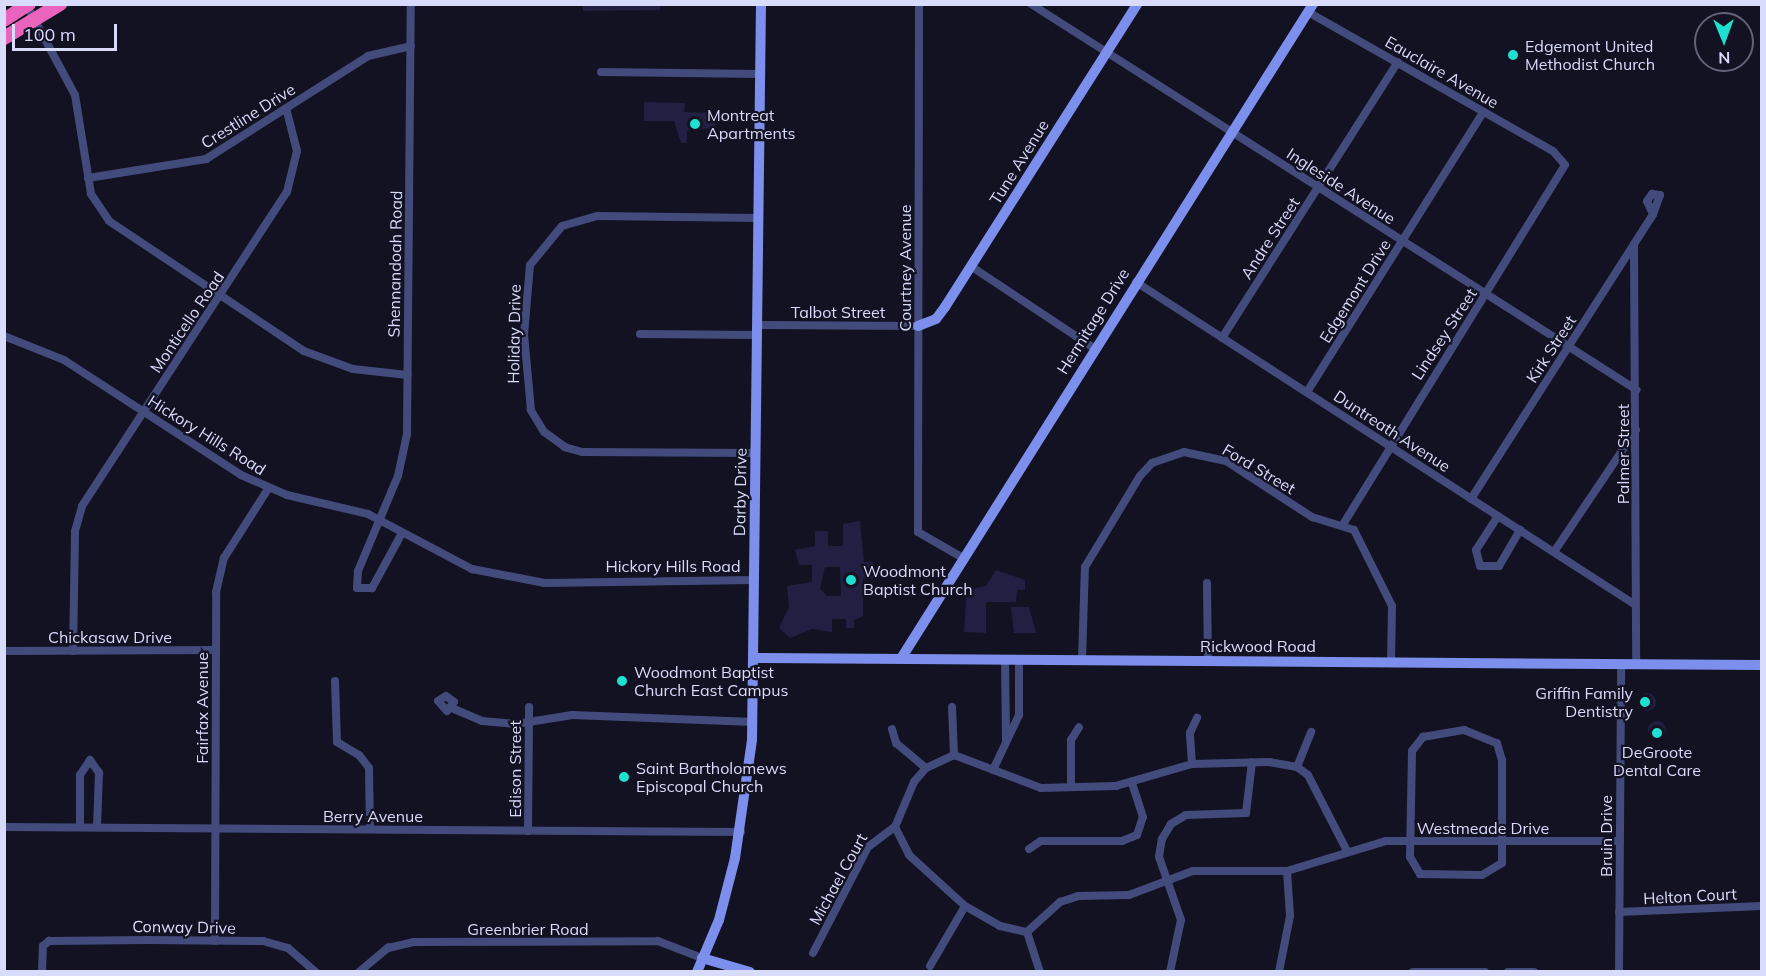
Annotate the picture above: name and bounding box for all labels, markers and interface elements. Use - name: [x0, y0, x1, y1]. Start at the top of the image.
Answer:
- scale bar: [15, 12, 120, 50]
- north arrow: [1694, 12, 1754, 72]
- text: 100 m: [23, 23, 76, 46]
- street label: Eauclaire Avenue: [1382, 32, 1502, 112]
- place label: Edgemont United Methodist Church: [1525, 36, 1655, 74]
- marker: Edgemont United Methodist Church: [1506, 48, 1520, 62]
- text: N: [1718, 48, 1730, 68]
- street label: Crestline Drive: [197, 79, 299, 153]
- place label: Montreat Apartments: [707, 105, 795, 143]
- street label: Tune Avenue: [985, 116, 1053, 208]
- marker: Montreat Apartments: [688, 117, 702, 131]
- street label: Ingleside Avenue: [1283, 144, 1399, 228]
- street label: Shennandoah Road: [384, 190, 406, 338]
- street label: Andre Street: [1236, 194, 1304, 282]
- street label: Courtney Avenue: [895, 205, 915, 331]
- street label: Edgemont Drive: [1316, 236, 1394, 346]
- street label: Hermitage Drive: [1053, 265, 1133, 377]
- street label: Monticello Road: [146, 268, 228, 376]
- street label: Holiday Drive: [504, 284, 524, 384]
- street label: Lindsey Street: [1407, 285, 1481, 383]
- street label: Talbot Street: [791, 302, 885, 322]
- street label: Kirk Street: [1522, 312, 1580, 386]
- street label: Duntreath Avenue: [1330, 386, 1454, 476]
- street label: Hickory Hills Road: [145, 391, 269, 479]
- street label: Palmer Street: [1613, 404, 1633, 504]
- street label: Ford Street: [1219, 440, 1299, 498]
- street label: Darby Drive: [730, 448, 750, 536]
- street label: Hickory Hills Road: [605, 556, 741, 576]
- place label: Woodmont Baptist Church: [863, 561, 973, 599]
- marker: Woodmont Baptist Church: [844, 573, 858, 587]
- street label: Chickasaw Drive: [48, 627, 172, 647]
- street label: Rickwood Road: [1200, 636, 1316, 656]
- street label: Fairfax Avenue: [192, 652, 212, 764]
- place label: Woodmont Baptist Church East Campus: [634, 662, 788, 700]
- marker: Woodmont Baptist Church East Campus: [615, 674, 629, 688]
- place label: Griffin Family Dentistry: [1535, 683, 1633, 721]
- marker: Griffin Family Dentistry: [1638, 695, 1652, 709]
- street label: Edison Street: [505, 720, 525, 818]
- marker: DeGroote Dental Care: [1650, 726, 1664, 740]
- place label: DeGroote Dental Care: [1613, 742, 1701, 780]
- place label: Saint Bartholomews Episcopal Church: [636, 758, 787, 796]
- marker: Saint Bartholomews Episcopal Church: [617, 770, 631, 784]
- street label: Bruin Drive: [1596, 795, 1616, 877]
- street label: Berry Avenue: [323, 806, 423, 826]
- street label: Westmeade Drive: [1417, 818, 1549, 838]
- street label: Michael Court: [805, 830, 871, 928]
- street label: Helton Court: [1643, 884, 1737, 908]
- street label: Conway Drive: [132, 916, 236, 938]
- street label: Greenbrier Road: [467, 919, 589, 939]

